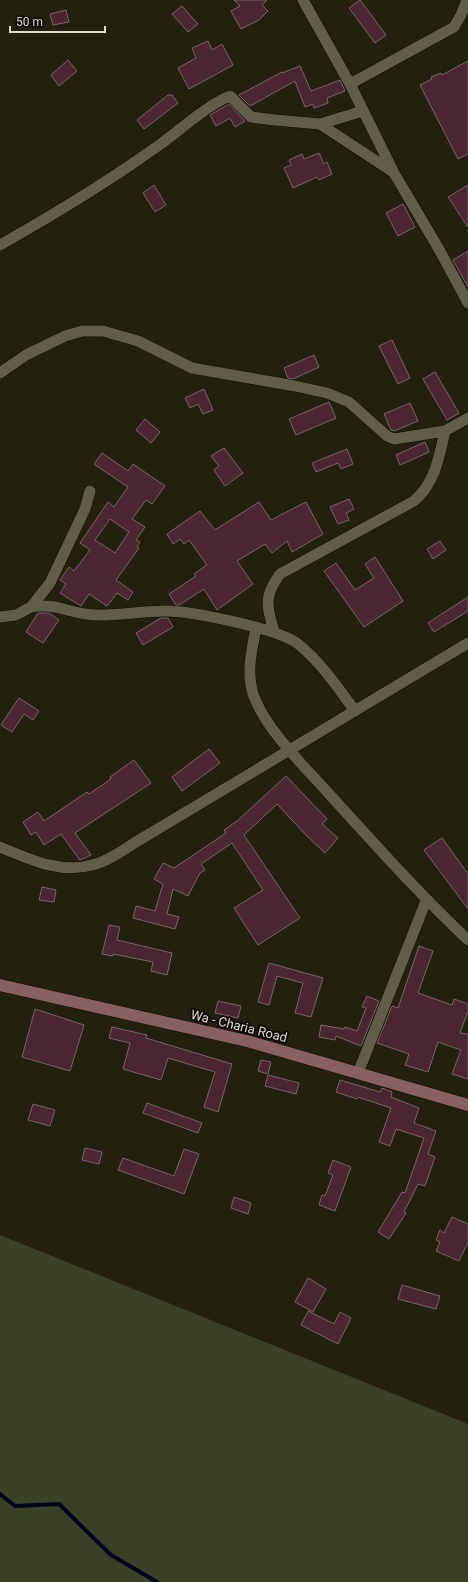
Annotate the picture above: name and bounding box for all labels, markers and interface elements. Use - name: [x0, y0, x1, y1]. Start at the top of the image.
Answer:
- scale bar: [10, 8, 105, 34]
- text: 50 m: [16, 15, 43, 29]
- street label: Wa - Charia Road: [189, 1007, 289, 1045]

